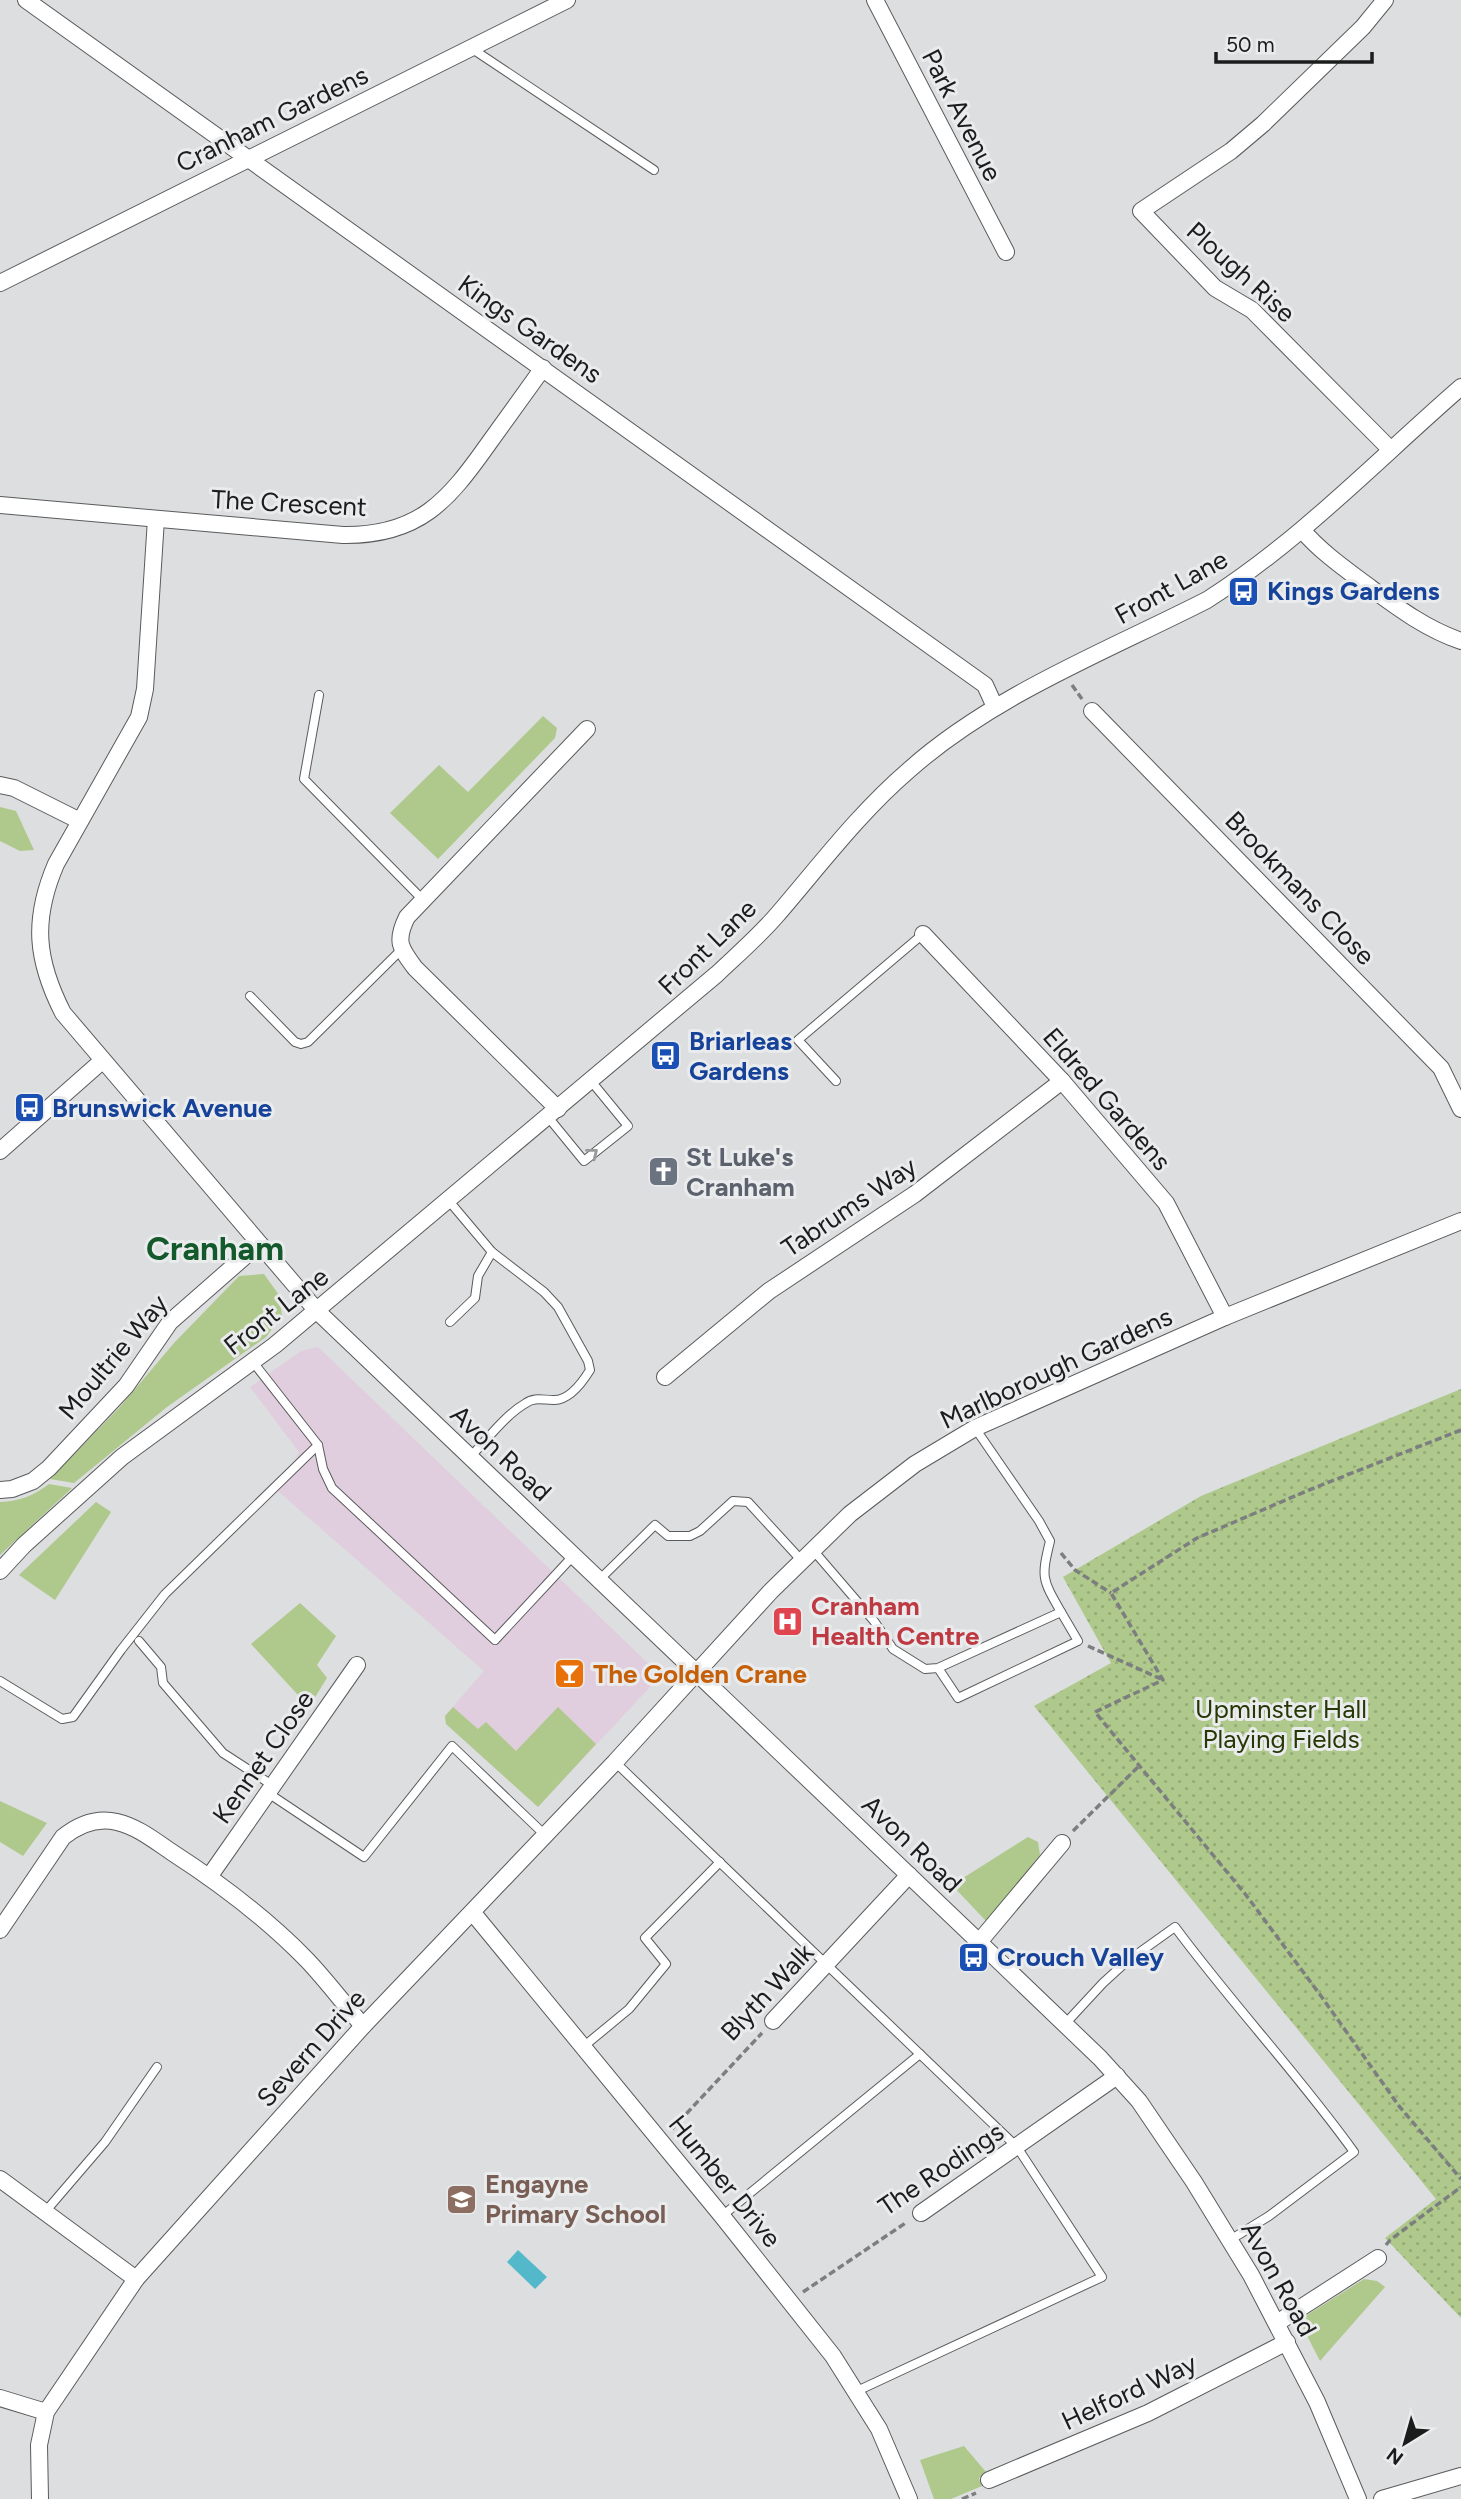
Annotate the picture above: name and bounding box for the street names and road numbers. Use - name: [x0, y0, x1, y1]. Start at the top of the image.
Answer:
- street label: Park Avenue: [915, 44, 1009, 186]
- street label: Cranham Gardens: [171, 59, 373, 179]
- street label: Plough Rise: [1180, 215, 1302, 329]
- street label: Kings Gardens: [452, 268, 608, 390]
- street label: The Crescent: [210, 483, 368, 523]
- street label: Front Lane: [1109, 543, 1233, 631]
- street label: Brookmans Close: [1218, 804, 1382, 972]
- street label: Front Lane: [651, 892, 763, 1002]
- street label: Eldred Gardens: [1036, 1021, 1178, 1177]
- street label: Tabrums Way: [775, 1150, 923, 1264]
- street label: Front Lane: [217, 1260, 335, 1362]
- street label: Moultrie Way: [51, 1288, 175, 1426]
- street label: Marlborough Gardens: [935, 1300, 1177, 1436]
- street label: Avon Road: [444, 1398, 558, 1508]
- street label: Kennet Close: [205, 1684, 321, 1830]
- street label: Avon Road: [855, 1789, 969, 1899]
- street label: Blyth Walk: [714, 1936, 820, 2047]
- street label: Severn Drive: [250, 1983, 372, 2113]
- street label: Humber Drive: [662, 2108, 788, 2254]
- street label: The Rodings: [872, 2115, 1010, 2223]
- street label: Avon Road: [1234, 2216, 1324, 2342]
- street label: Helford Way: [1056, 2347, 1202, 2437]

